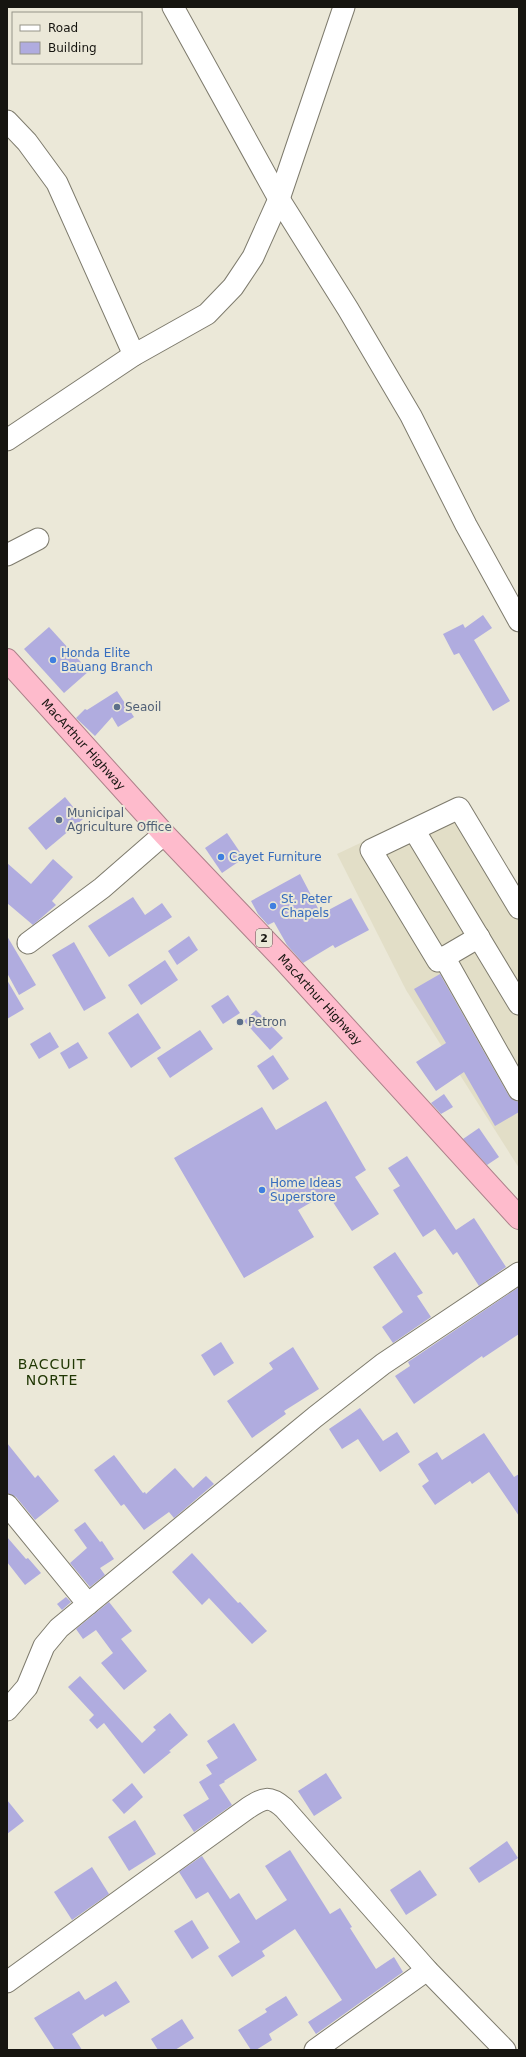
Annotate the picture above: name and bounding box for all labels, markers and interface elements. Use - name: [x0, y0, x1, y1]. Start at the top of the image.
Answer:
- legend: [12, 12, 142, 64]
- text: Road: [48, 21, 78, 35]
- text: Building: [48, 41, 97, 55]
- place label: Honda Elite Bauang Branch: [61, 646, 153, 674]
- marker: Honda Elite Bauang Branch: [48, 655, 58, 665]
- street label: MacArthur Highway: [39, 696, 128, 793]
- place label: Seaoil: [125, 700, 161, 714]
- marker: Seaoil: [112, 702, 122, 712]
- place label: Municipal Agriculture Office: [67, 806, 172, 834]
- marker: Municipal Agriculture Office: [54, 815, 64, 825]
- place label: Cayet Furniture: [229, 850, 322, 864]
- marker: Cayet Furniture: [216, 852, 226, 862]
- place label: St. Peter Chapels: [281, 892, 332, 920]
- marker: St. Peter Chapels: [268, 901, 278, 911]
- road number: 2: [256, 929, 272, 947]
- street label: MacArthur Highway: [275, 951, 365, 1048]
- place label: Petron: [248, 1015, 287, 1029]
- marker: Petron: [235, 1017, 245, 1027]
- place label: Home Ideas Superstore: [270, 1176, 341, 1204]
- marker: Home Ideas Superstore: [257, 1185, 267, 1195]
- district label: BACCUIT NORTE: [18, 1356, 86, 1388]

